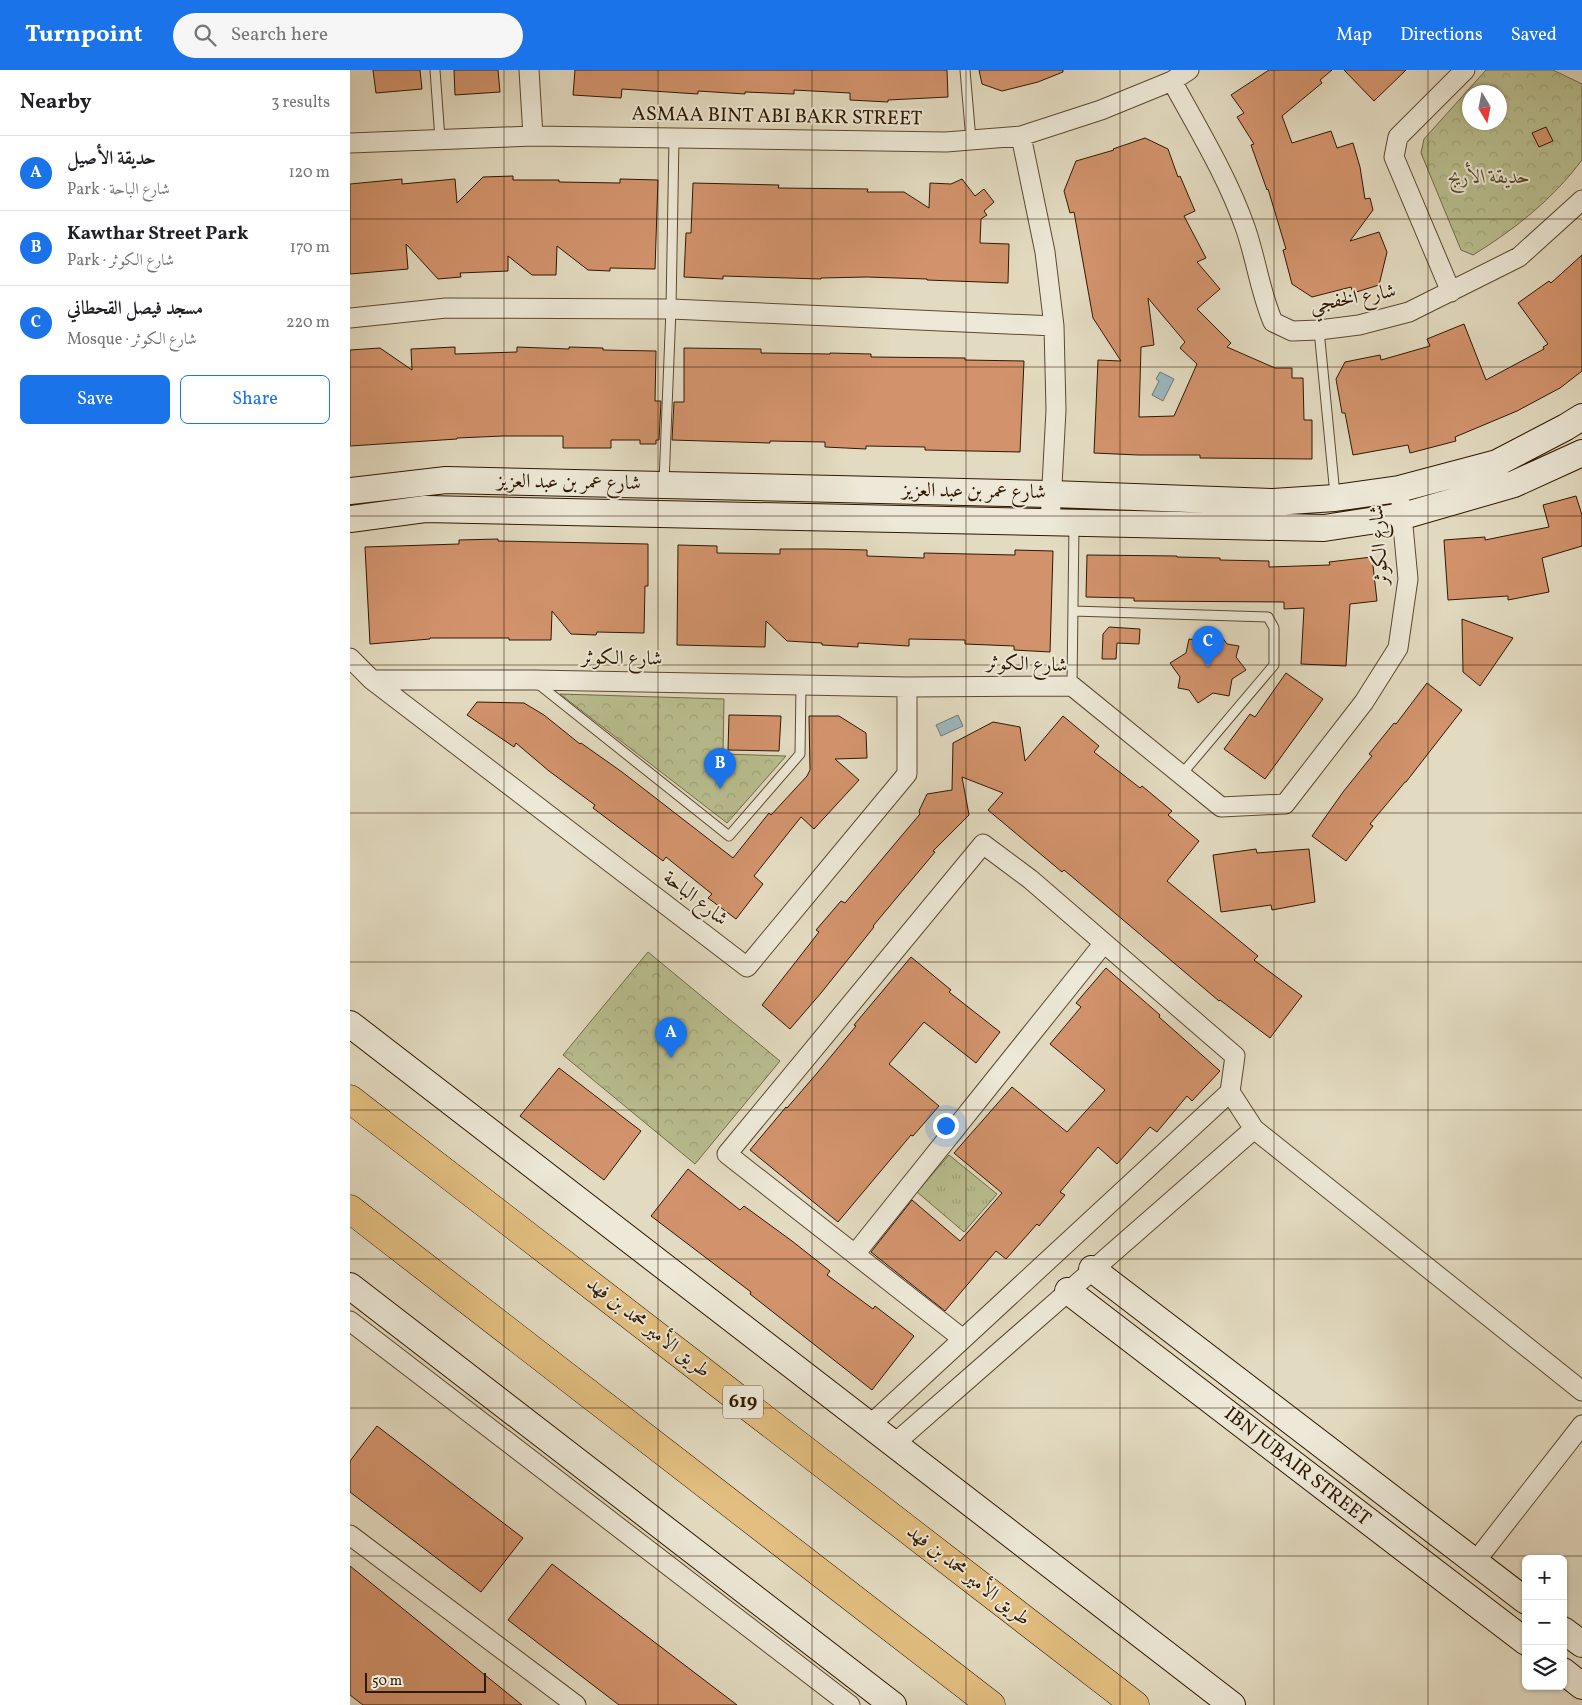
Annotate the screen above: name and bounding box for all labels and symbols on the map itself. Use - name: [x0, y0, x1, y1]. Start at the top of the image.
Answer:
- north arrow: [1462, 85, 1507, 130]
- street label: ASMAA BINT ABI BAKR STREET: [631, 100, 923, 134]
- park label: حديقة الأريج: [1448, 161, 1530, 193]
- street label: شارع الخفجي: [1308, 278, 1399, 323]
- street label: شارع عمر بن عبد العزيز: [495, 468, 641, 500]
- street label: شارع عمر بن عبد العزيز: [900, 477, 1046, 509]
- street label: شارع الكوثر: [1363, 503, 1399, 588]
- pin: C: [1192, 626, 1224, 667]
- street label: شارع الكوثر: [579, 644, 663, 676]
- street label: شارع الكوثر: [984, 650, 1068, 682]
- pin: B: [704, 748, 736, 789]
- street label: شارع الباحة: [655, 865, 733, 935]
- pin: A: [655, 1017, 687, 1058]
- your location: [933, 1113, 959, 1139]
- street label: طريق الأمير محمد بن فهد: [580, 1268, 718, 1385]
- road number: 619: [723, 1385, 763, 1418]
- street label: IBN JUBAIR STREET: [1218, 1401, 1377, 1534]
- street label: طريق الأمير محمد بن فهد: [900, 1516, 1038, 1633]
- scale bar: [365, 1670, 486, 1693]

